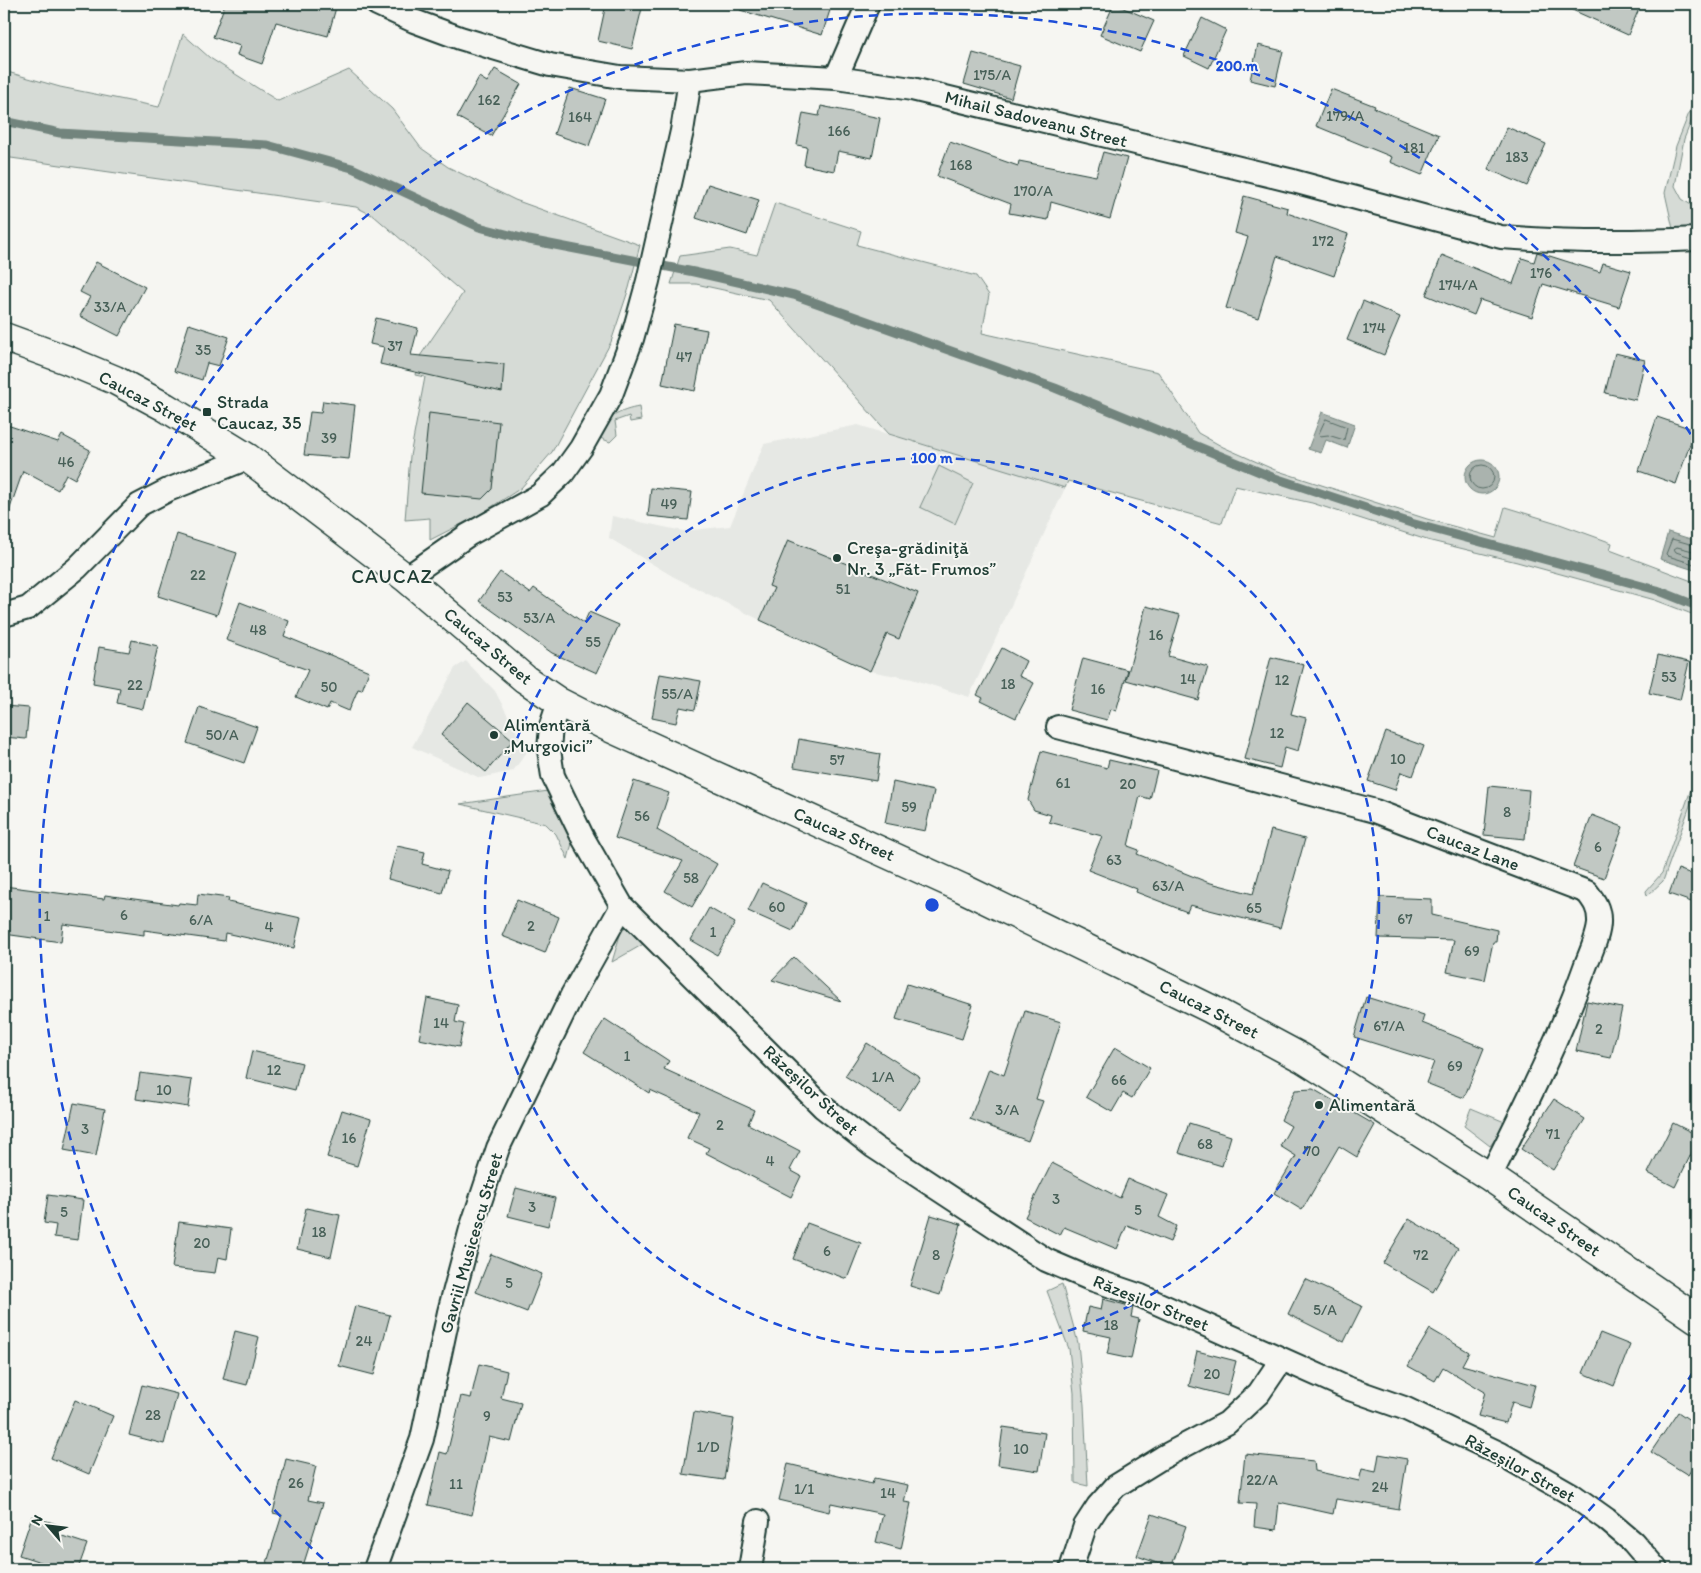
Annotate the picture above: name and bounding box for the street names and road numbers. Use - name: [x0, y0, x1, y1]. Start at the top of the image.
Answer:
- street label: Mihail Sadoveanu Street: [942, 86, 1130, 152]
- street label: Caucaz Street: [95, 366, 201, 436]
- street label: Caucaz Street: [439, 603, 537, 690]
- street label: Caucaz Street: [790, 802, 898, 866]
- street label: Caucaz Lane: [1423, 820, 1523, 876]
- street label: Caucaz Street: [1156, 975, 1263, 1044]
- street label: Răzeșilor Street: [759, 1040, 864, 1140]
- street label: Gavriil Musicescu Street: [435, 1150, 507, 1336]
- street label: Caucaz Street: [1503, 1181, 1605, 1261]
- street label: Răzeșilor Street: [1090, 1270, 1212, 1336]
- street label: Răzeșilor Street: [1461, 1429, 1579, 1508]

